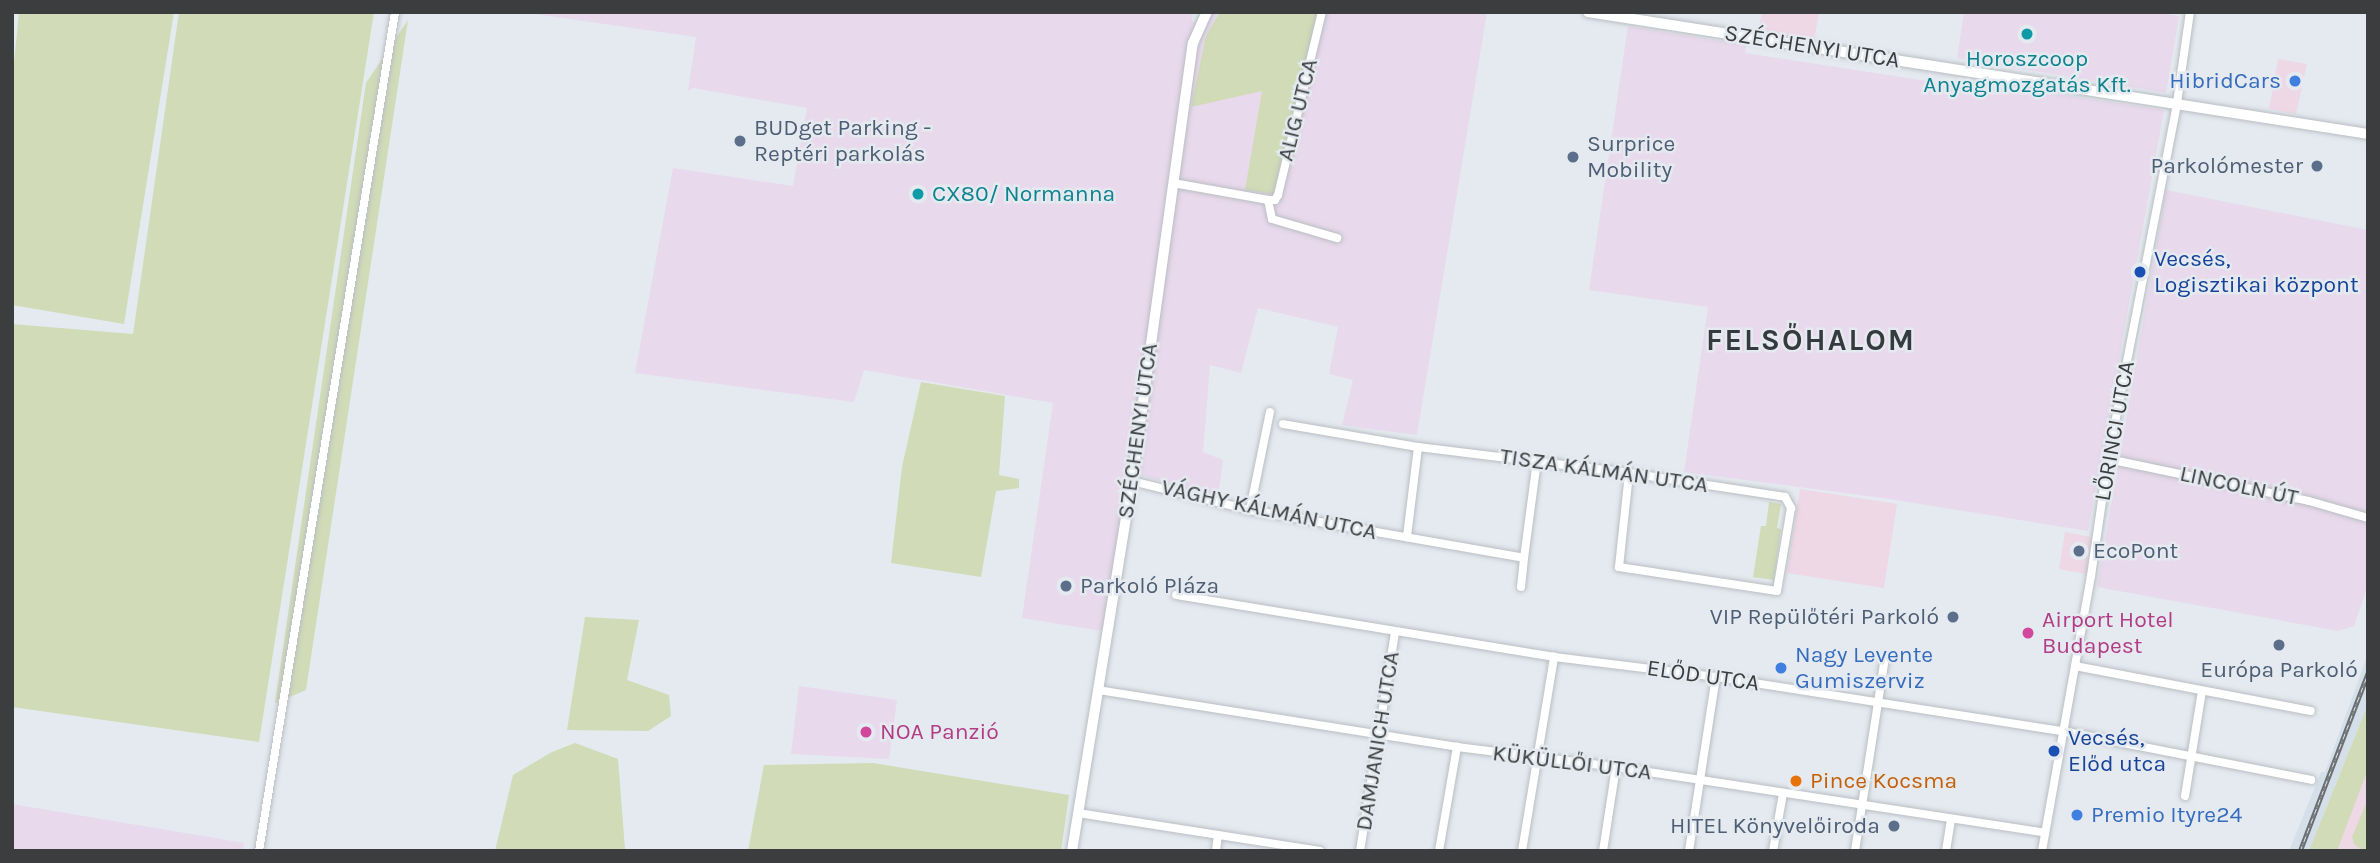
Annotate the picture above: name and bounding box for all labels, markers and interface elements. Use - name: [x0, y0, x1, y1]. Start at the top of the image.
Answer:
- street label: SZÉCHENYI UTCA: [1722, 20, 1902, 74]
- marker: Horoszcoop Anyagmozgatás Kft.: [2019, 26, 2035, 42]
- place label: Horoszcoop Anyagmozgatás Kft.: [1923, 45, 2131, 99]
- street label: ALIG UTCA: [1272, 56, 1324, 164]
- place label: HibridCars: [2169, 67, 2281, 95]
- marker: HibridCars: [2287, 73, 2303, 89]
- place label: BUDget Parking - Reptéri parkolás: [754, 114, 931, 168]
- place label: Surprice Mobility: [1587, 130, 1675, 184]
- marker: BUDget Parking - Reptéri parkolás: [732, 133, 748, 149]
- marker: Surprice Mobility: [1565, 149, 1581, 165]
- place label: Parkolómester: [2151, 152, 2303, 180]
- marker: Parkolómester: [2309, 158, 2325, 174]
- place label: CX80/ Normanna: [932, 180, 1115, 208]
- marker: CX80/ Normanna: [910, 186, 926, 202]
- place label: Vecsés, Logisztikai központ: [2154, 245, 2359, 299]
- marker: Vecsés, Logisztikai központ: [2132, 264, 2148, 280]
- district label: FELSŐHALOM: [1707, 322, 1915, 358]
- street label: SZÉCHENYI UTCA: [1112, 341, 1164, 521]
- street label: LŐRINCI UTCA: [2089, 359, 2141, 503]
- street label: TISZA KÁLMÁN UTCA: [1498, 443, 1710, 499]
- street label: LINCOLN ÚT: [2177, 460, 2301, 512]
- street label: VÁGHY KÁLMÁN UTCA: [1159, 474, 1379, 546]
- place label: EcoPont: [2093, 537, 2178, 565]
- marker: EcoPont: [2071, 543, 2087, 559]
- place label: Parkoló Pláza: [1080, 572, 1219, 600]
- marker: Parkoló Pláza: [1058, 578, 1074, 594]
- place label: VIP Repülőtéri Parkoló: [1710, 603, 1939, 631]
- place label: Airport Hotel Budapest: [2042, 606, 2174, 660]
- marker: VIP Repülőtéri Parkoló: [1945, 609, 1961, 625]
- marker: Airport Hotel Budapest: [2020, 625, 2036, 641]
- marker: Európa Parkoló: [2271, 637, 2287, 653]
- place label: Nagy Levente Gumiszerviz: [1795, 641, 1933, 695]
- street label: DAMJANICH UTCA: [1350, 649, 1406, 833]
- street label: ELŐD UTCA: [1645, 654, 1761, 698]
- place label: Európa Parkoló: [2200, 656, 2358, 684]
- marker: Nagy Levente Gumiszerviz: [1773, 660, 1789, 676]
- place label: NOA Panzió: [880, 718, 999, 746]
- marker: NOA Panzió: [858, 724, 874, 740]
- place label: Vecsés, Előd utca: [2068, 724, 2166, 778]
- street label: KÜKÜLLŐI UTCA: [1491, 740, 1653, 786]
- marker: Vecsés, Előd utca: [2046, 743, 2062, 759]
- place label: Pince Kocsma: [1810, 767, 1957, 795]
- marker: Pince Kocsma: [1788, 773, 1804, 789]
- place label: Premio Ityre24: [2091, 801, 2242, 829]
- marker: Premio Ityre24: [2069, 807, 2085, 823]
- place label: HITEL Könyvelőiroda: [1670, 812, 1880, 840]
- marker: HITEL Könyvelőiroda: [1886, 818, 1902, 834]

